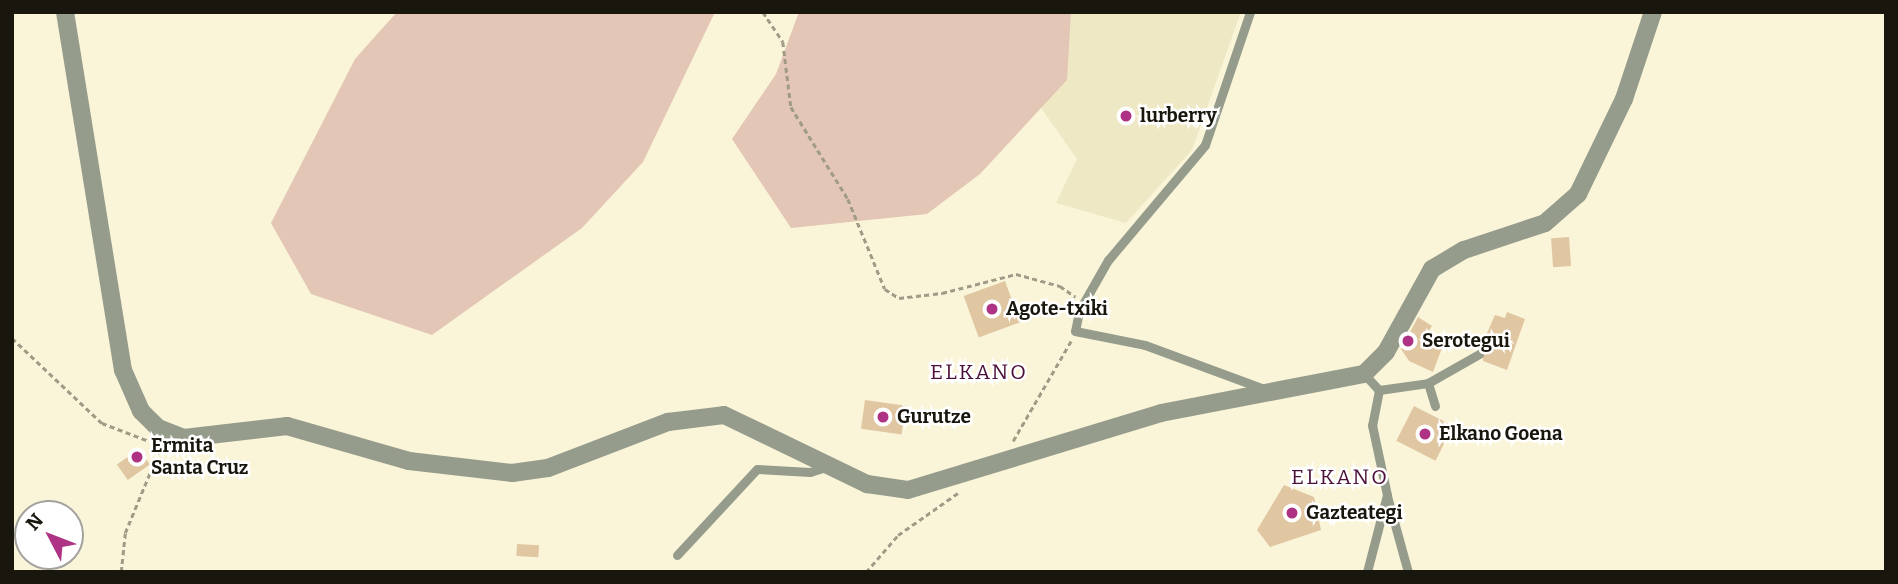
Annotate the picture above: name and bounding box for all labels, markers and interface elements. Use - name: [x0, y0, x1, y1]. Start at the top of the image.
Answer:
- place label: lurberry: [1140, 105, 1217, 127]
- marker: lurberry: [1118, 108, 1134, 124]
- place label: Agote-txiki: [1006, 298, 1108, 320]
- marker: Agote-txiki: [984, 301, 1000, 317]
- place label: Serotegui: [1422, 330, 1510, 352]
- marker: Serotegui: [1400, 333, 1416, 349]
- district label: ELKANO: [931, 359, 1027, 385]
- place label: Gurutze: [897, 406, 971, 428]
- marker: Gurutze: [875, 409, 891, 425]
- place label: Elkano Goena: [1439, 423, 1563, 445]
- marker: Elkano Goena: [1417, 426, 1433, 442]
- place label: Ermita Santa Cruz: [151, 435, 248, 479]
- marker: Ermita Santa Cruz: [129, 449, 145, 465]
- district label: ELKANO: [1292, 464, 1388, 490]
- north arrow: [14, 500, 84, 570]
- place label: Gazteategi: [1306, 502, 1402, 524]
- marker: Gazteategi: [1284, 505, 1300, 521]
- text: N: [21, 509, 48, 535]

